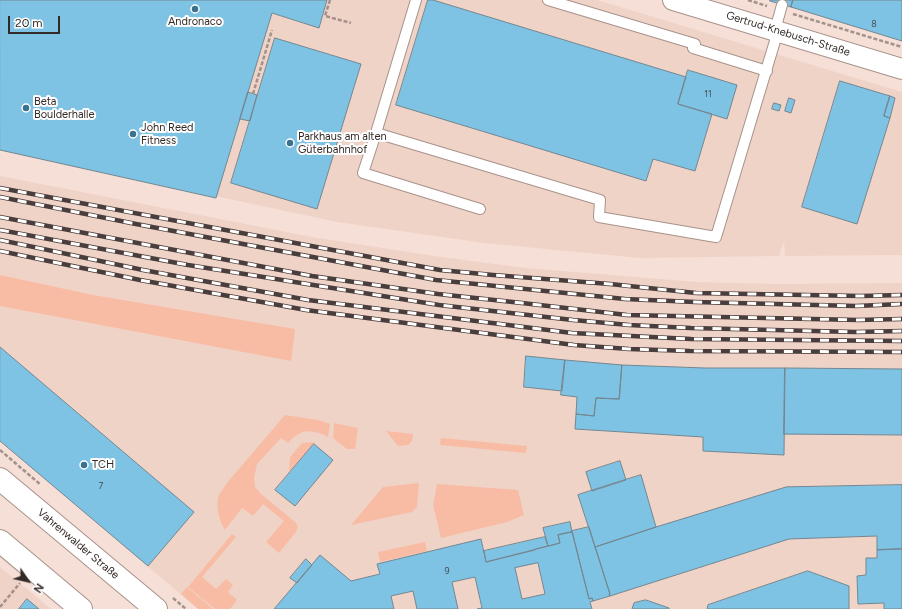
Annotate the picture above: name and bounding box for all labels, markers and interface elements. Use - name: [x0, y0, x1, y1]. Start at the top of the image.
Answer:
- marker: Andronaco: [190, 4, 200, 14]
- scale bar: [10, 8, 62, 34]
- street label: Gertrud-Knebusch-Straße: [724, 9, 852, 59]
- place label: Andronaco: [168, 15, 222, 29]
- text: 20 m: [15, 16, 43, 30]
- house number: 8: [871, 19, 877, 29]
- house number: 11: [704, 89, 712, 99]
- place label: Beta Boulderhalle: [34, 95, 94, 121]
- marker: Beta Boulderhalle: [21, 103, 31, 113]
- place label: John Reed Fitness: [141, 121, 193, 147]
- marker: John Reed Fitness: [128, 129, 138, 139]
- place label: Parkhaus am alten Güterbahnhof: [298, 130, 387, 156]
- marker: Parkhaus am alten Güterbahnhof: [285, 138, 295, 148]
- place label: TCH: [92, 458, 114, 472]
- marker: TCH: [79, 460, 89, 470]
- house number: 7: [99, 481, 103, 491]
- street label: Vahrenwalder Straße: [34, 506, 122, 582]
- north arrow: [8, 561, 48, 601]
- house number: 9: [444, 566, 450, 576]
- text: N: [31, 581, 46, 595]

